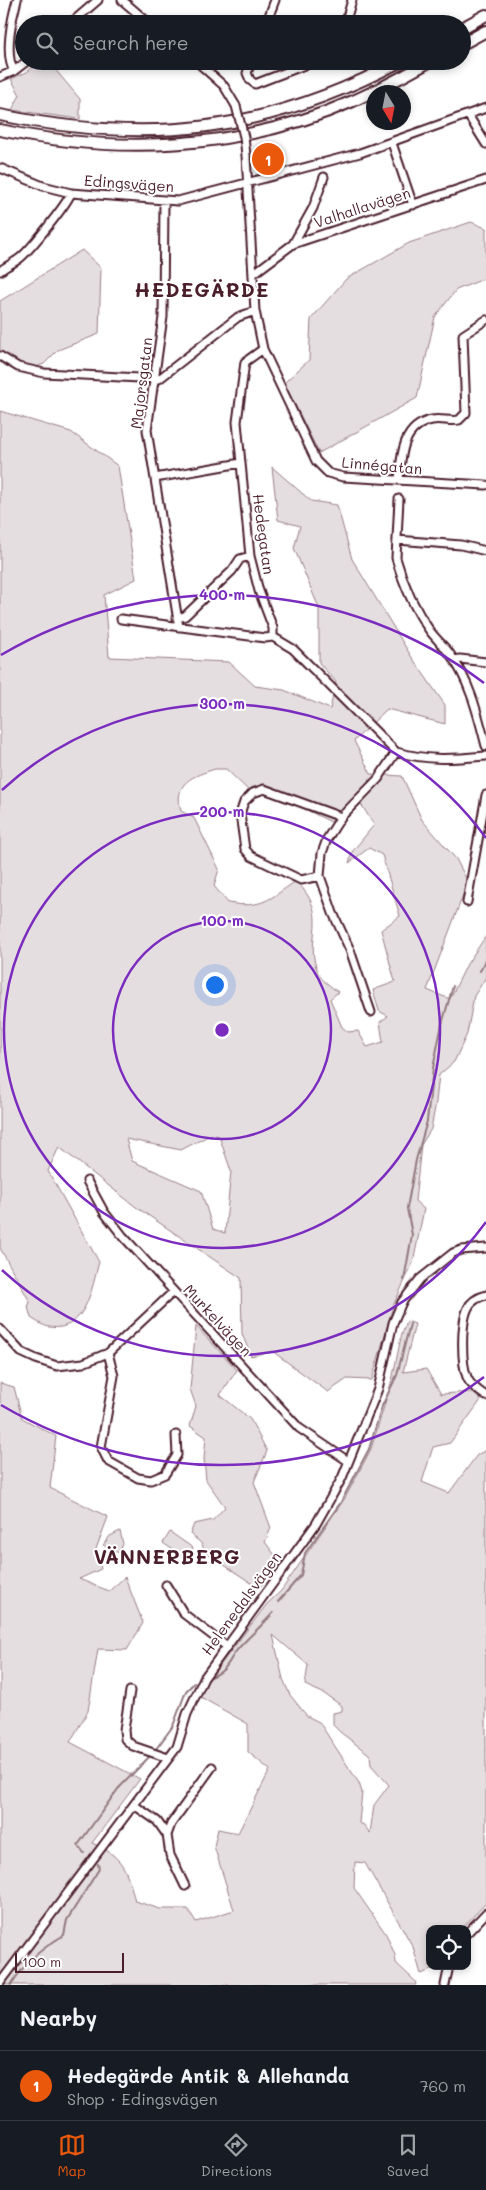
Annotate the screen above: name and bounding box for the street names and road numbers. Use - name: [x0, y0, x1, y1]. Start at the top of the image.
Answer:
- street label: Edingsvägen: [83, 170, 175, 196]
- street label: Valhallavägen: [311, 182, 413, 232]
- street label: Majorsgatan: [125, 336, 157, 430]
- street label: Linnégatan: [341, 452, 423, 478]
- street label: Hedegatan: [248, 492, 280, 576]
- street label: Murkelvägen: [179, 1280, 257, 1360]
- street label: Helenedalsvägen: [197, 1547, 285, 1659]

